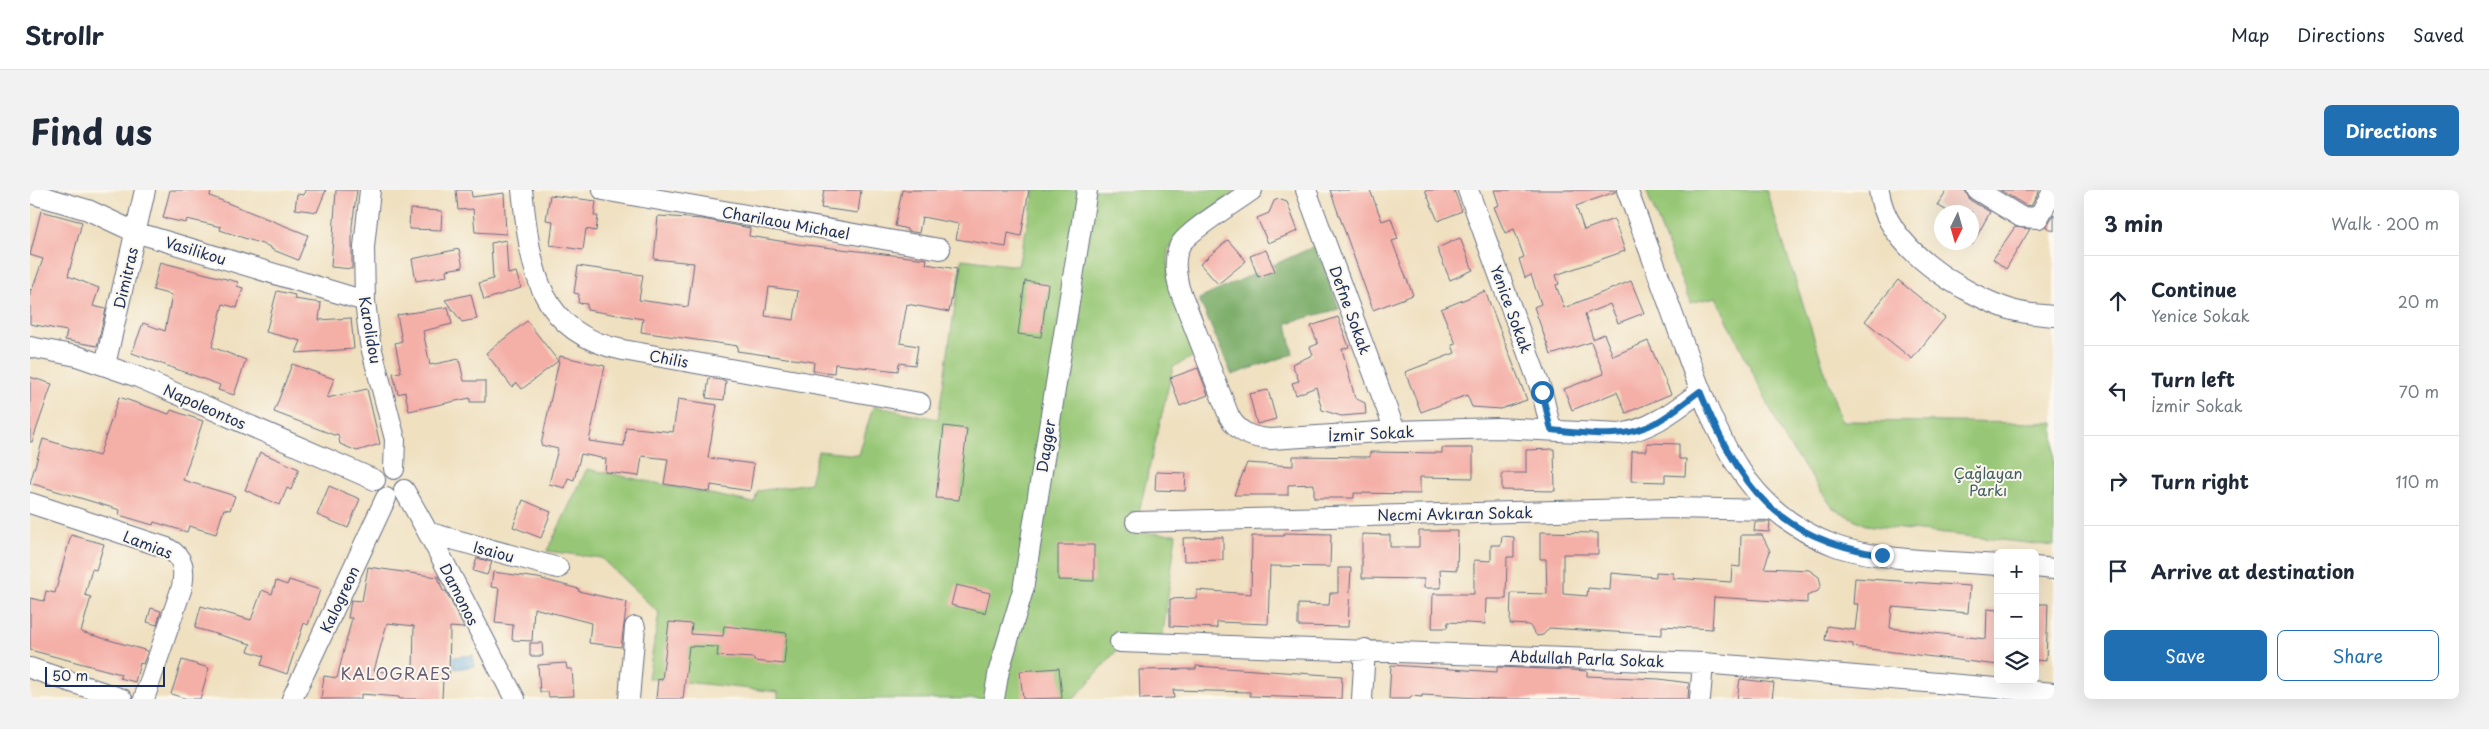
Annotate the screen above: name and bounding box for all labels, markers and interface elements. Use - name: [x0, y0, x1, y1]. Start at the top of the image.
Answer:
- text: Strollr: [25, 17, 104, 53]
- text: Map: [2231, 21, 2269, 48]
- text: Directions: [2297, 21, 2385, 48]
- text: Saved: [2413, 21, 2464, 48]
- text: Find us: [30, 104, 152, 157]
- button: Directions: [2324, 105, 2459, 156]
- street label: Charilaou Michael: [720, 199, 852, 245]
- north arrow: [1934, 205, 1979, 250]
- text: 3 min: [2104, 207, 2163, 239]
- text: Walk · 200 m: [2331, 211, 2439, 235]
- street label: Vasilikou: [163, 230, 229, 270]
- street label: Dimitras: [107, 245, 143, 311]
- street label: Defne Sokak: [1324, 262, 1378, 358]
- street label: Yenice Sokak: [1485, 262, 1539, 357]
- text: Continue: [2151, 275, 2237, 303]
- icon: ahead: [2104, 287, 2132, 315]
- text: 20 m: [2398, 289, 2439, 313]
- street label: Karolidou: [354, 294, 388, 366]
- text: Yenice Sokak: [2151, 303, 2250, 327]
- street label: Chilis: [648, 343, 691, 373]
- text: Turn left: [2151, 365, 2235, 393]
- icon: left: [2104, 377, 2132, 405]
- street label: Napoleontos: [160, 378, 250, 434]
- text: 70 m: [2399, 379, 2439, 403]
- route start: [1531, 381, 1554, 404]
- text: İzmir Sokak: [2151, 393, 2243, 417]
- street label: Dagger: [1029, 418, 1061, 474]
- street label: İzmir Sokak: [1327, 419, 1415, 447]
- park label: Çağlayan Parkı: [1953, 461, 2023, 501]
- icon: right: [2104, 467, 2132, 495]
- text: Turn right: [2151, 467, 2249, 495]
- text: 110 m: [2396, 469, 2439, 493]
- street label: Necmi Avkıran Sokak: [1377, 500, 1533, 526]
- street label: Lamias: [120, 524, 176, 564]
- street label: Isaiou: [471, 535, 517, 567]
- route end: [1871, 544, 1894, 567]
- map controls: [1994, 549, 2039, 684]
- button: +: [1994, 549, 2039, 594]
- icon: arrive: [2104, 557, 2132, 585]
- text: Arrive at destination: [2151, 557, 2355, 585]
- street label: Damonos: [435, 559, 486, 629]
- street label: Kalogreon: [313, 562, 365, 636]
- button: −: [1994, 594, 2039, 639]
- button: Save: [2104, 630, 2267, 681]
- button: Share: [2277, 630, 2439, 681]
- button: layers: [1994, 639, 2039, 684]
- street label: Abdullah Parla Sokak: [1509, 644, 1665, 672]
- district label: KALOGRAES: [341, 661, 451, 685]
- scale bar: [45, 664, 165, 687]
- text: 50 m: [52, 665, 88, 686]

